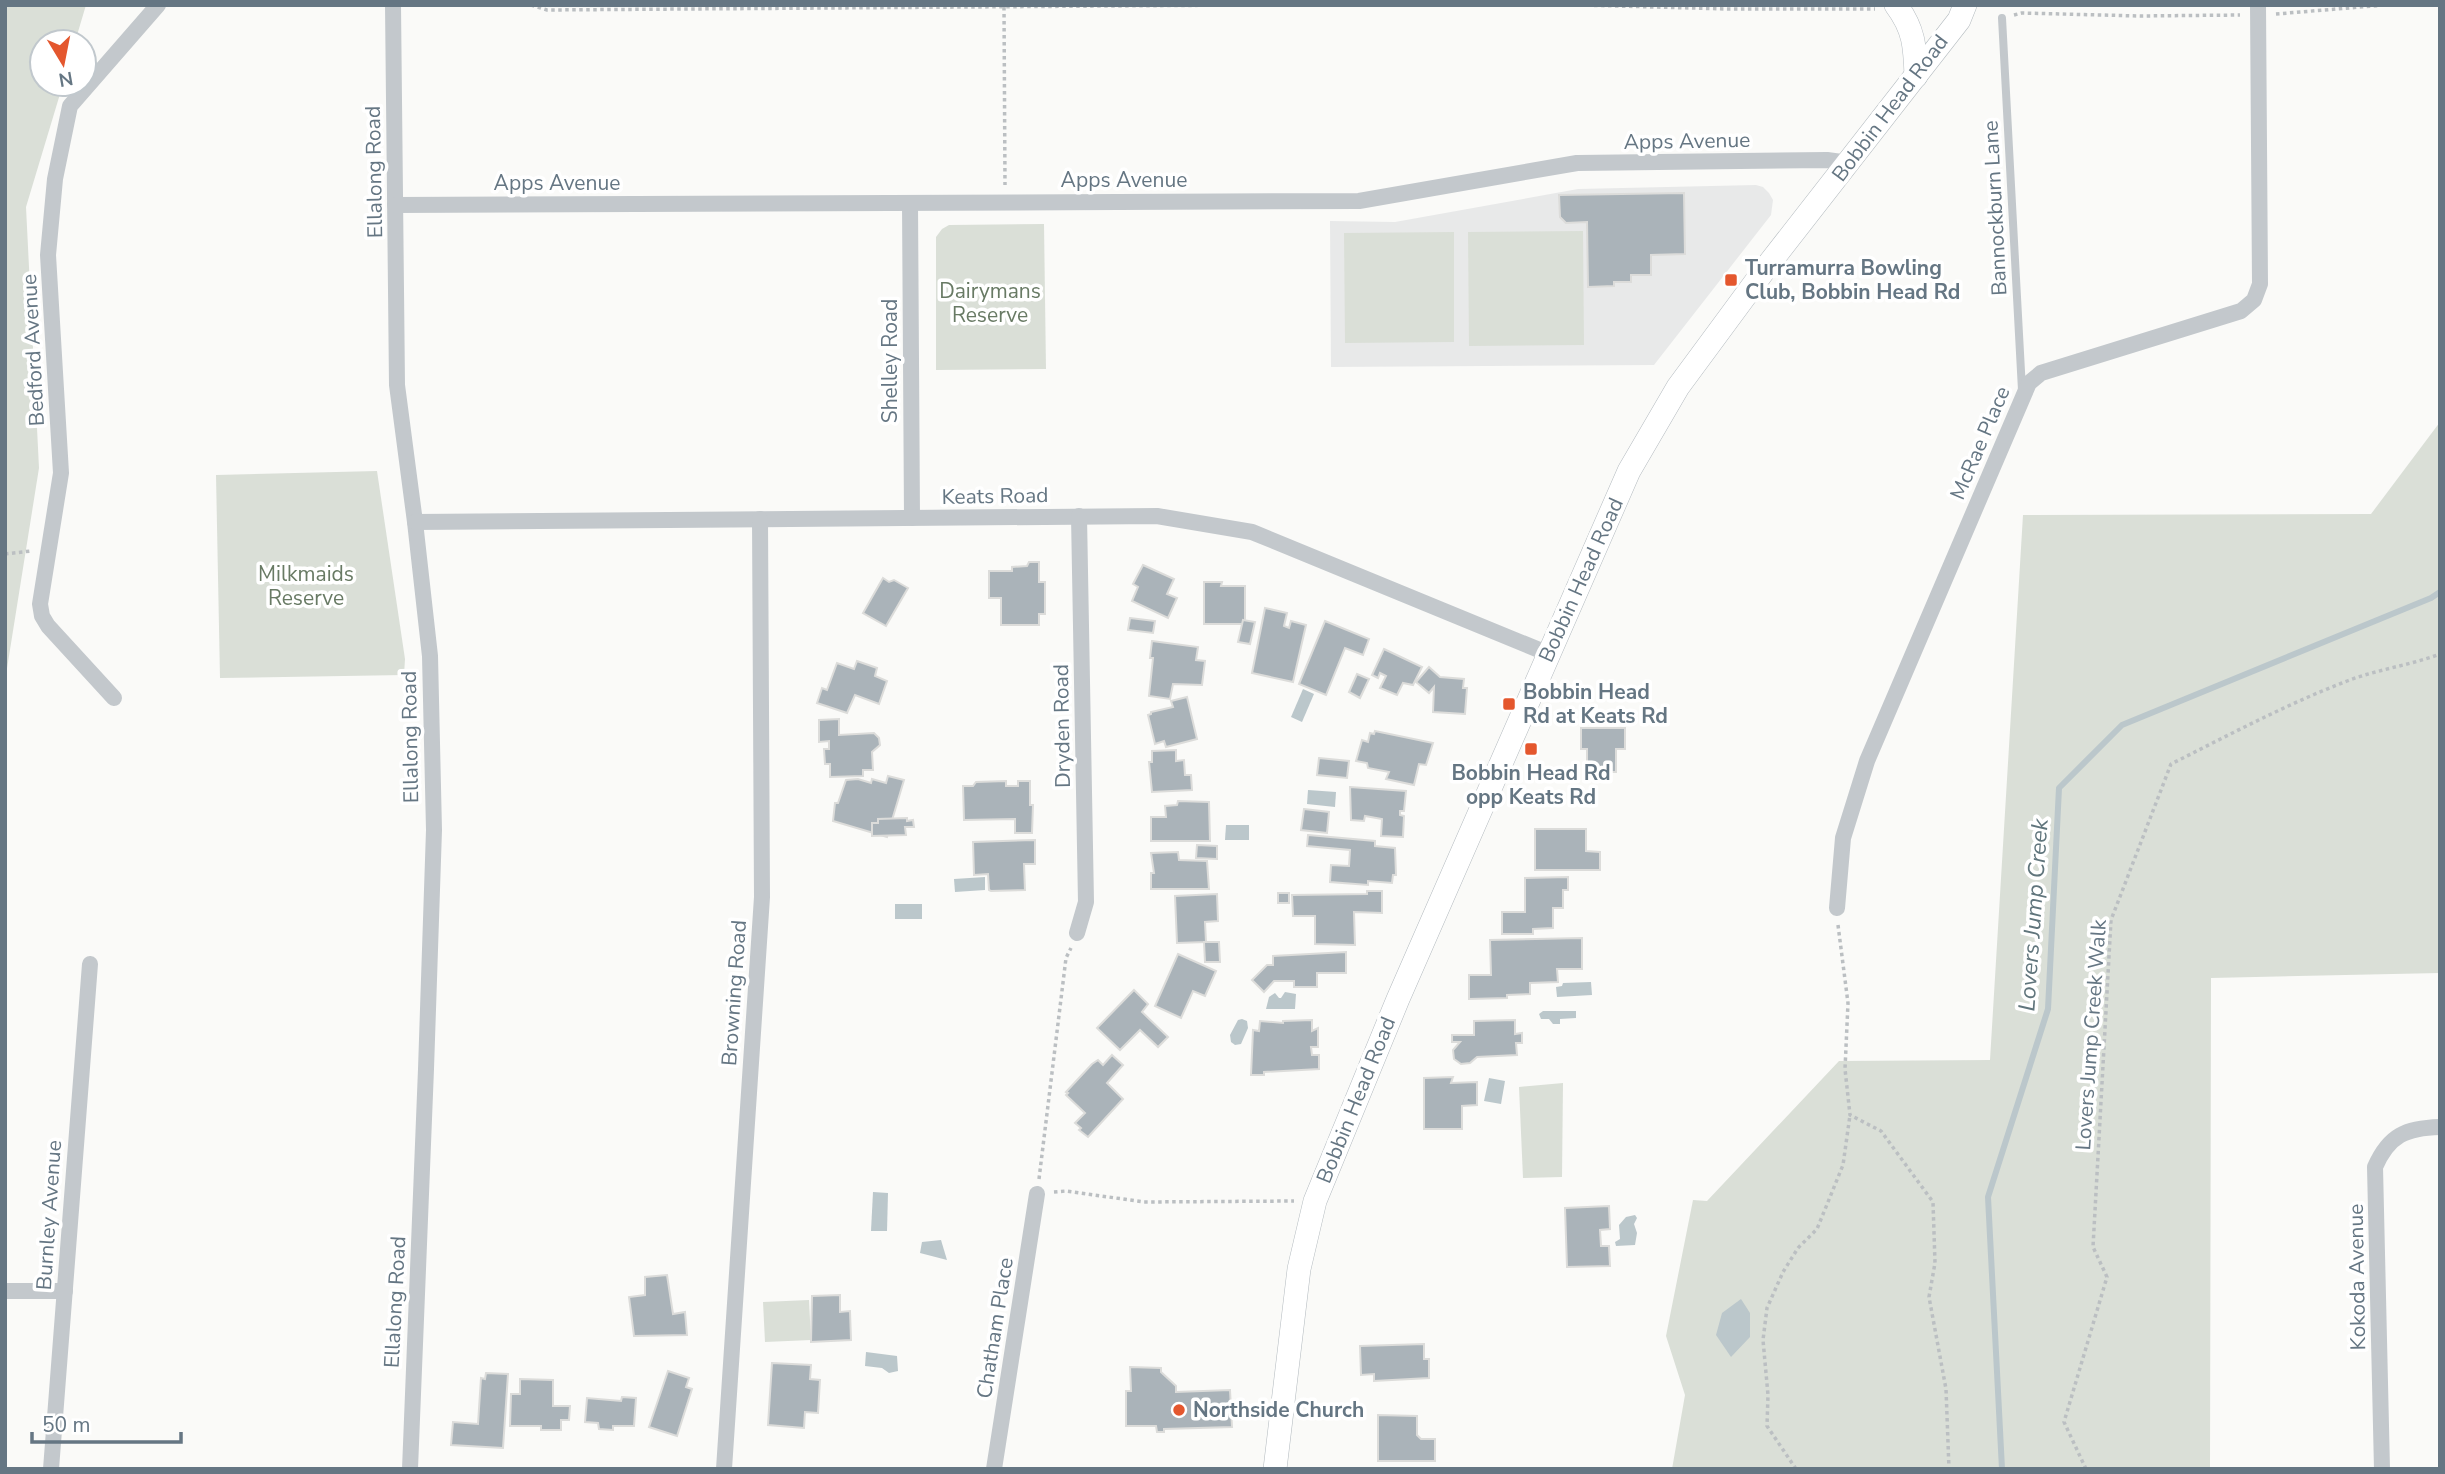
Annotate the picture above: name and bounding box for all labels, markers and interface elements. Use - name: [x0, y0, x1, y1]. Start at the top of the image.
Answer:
- north arrow: [28, 28, 98, 98]
- street label: Bobbin Head Road: [1825, 29, 1955, 187]
- text: N: [57, 65, 75, 93]
- street label: Ellalong Road: [359, 106, 389, 238]
- street label: Bannockburn Lane: [1976, 120, 2014, 296]
- street label: Apps Avenue: [1623, 126, 1751, 156]
- street label: Apps Avenue: [1061, 166, 1187, 194]
- street label: Apps Avenue: [494, 169, 620, 197]
- place label: Turramurra Bowling Club, Bobbin Head Rd: [1745, 254, 1960, 306]
- marker: Turramurra Bowling Club, Bobbin Head Rd: [1723, 272, 1739, 288]
- street label: Bedford Avenue: [15, 273, 51, 427]
- park label: Dairymans Reserve: [939, 277, 1041, 329]
- street label: Shelley Road: [876, 299, 904, 423]
- street label: McRae Place: [1944, 382, 2016, 504]
- street label: Keats Road: [941, 481, 1049, 511]
- street label: Bobbin Head Road: [1532, 493, 1630, 667]
- park label: Milkmaids Reserve: [258, 560, 354, 612]
- street label: Dryden Road: [1047, 664, 1077, 788]
- street label: Ellalong Road: [395, 671, 425, 803]
- place label: Bobbin Head Rd at Keats Rd: [1523, 678, 1668, 730]
- marker: Bobbin Head Rd at Keats Rd: [1501, 696, 1517, 712]
- marker: Bobbin Head Rd opp Keats Rd: [1523, 741, 1539, 757]
- place label: Bobbin Head Rd opp Keats Rd: [1451, 759, 1611, 811]
- water label: Lovers Jump Creek: [2011, 817, 2056, 1012]
- street label: Lovers Jump Creek Walk: [2069, 918, 2113, 1151]
- street label: Browning Road: [715, 919, 753, 1067]
- street label: Bobbin Head Road: [1310, 1013, 1402, 1187]
- street label: Burnley Avenue: [30, 1139, 68, 1291]
- street label: Kokoda Avenue: [2342, 1203, 2372, 1351]
- street label: Ellalong Road: [378, 1235, 412, 1369]
- street label: Chatham Place: [970, 1256, 1020, 1400]
- place label: Northside Church: [1193, 1396, 1364, 1424]
- scale bar: [32, 1400, 180, 1444]
- marker: Northside Church: [1171, 1402, 1187, 1418]
- text: 50 m: [42, 1411, 91, 1439]

